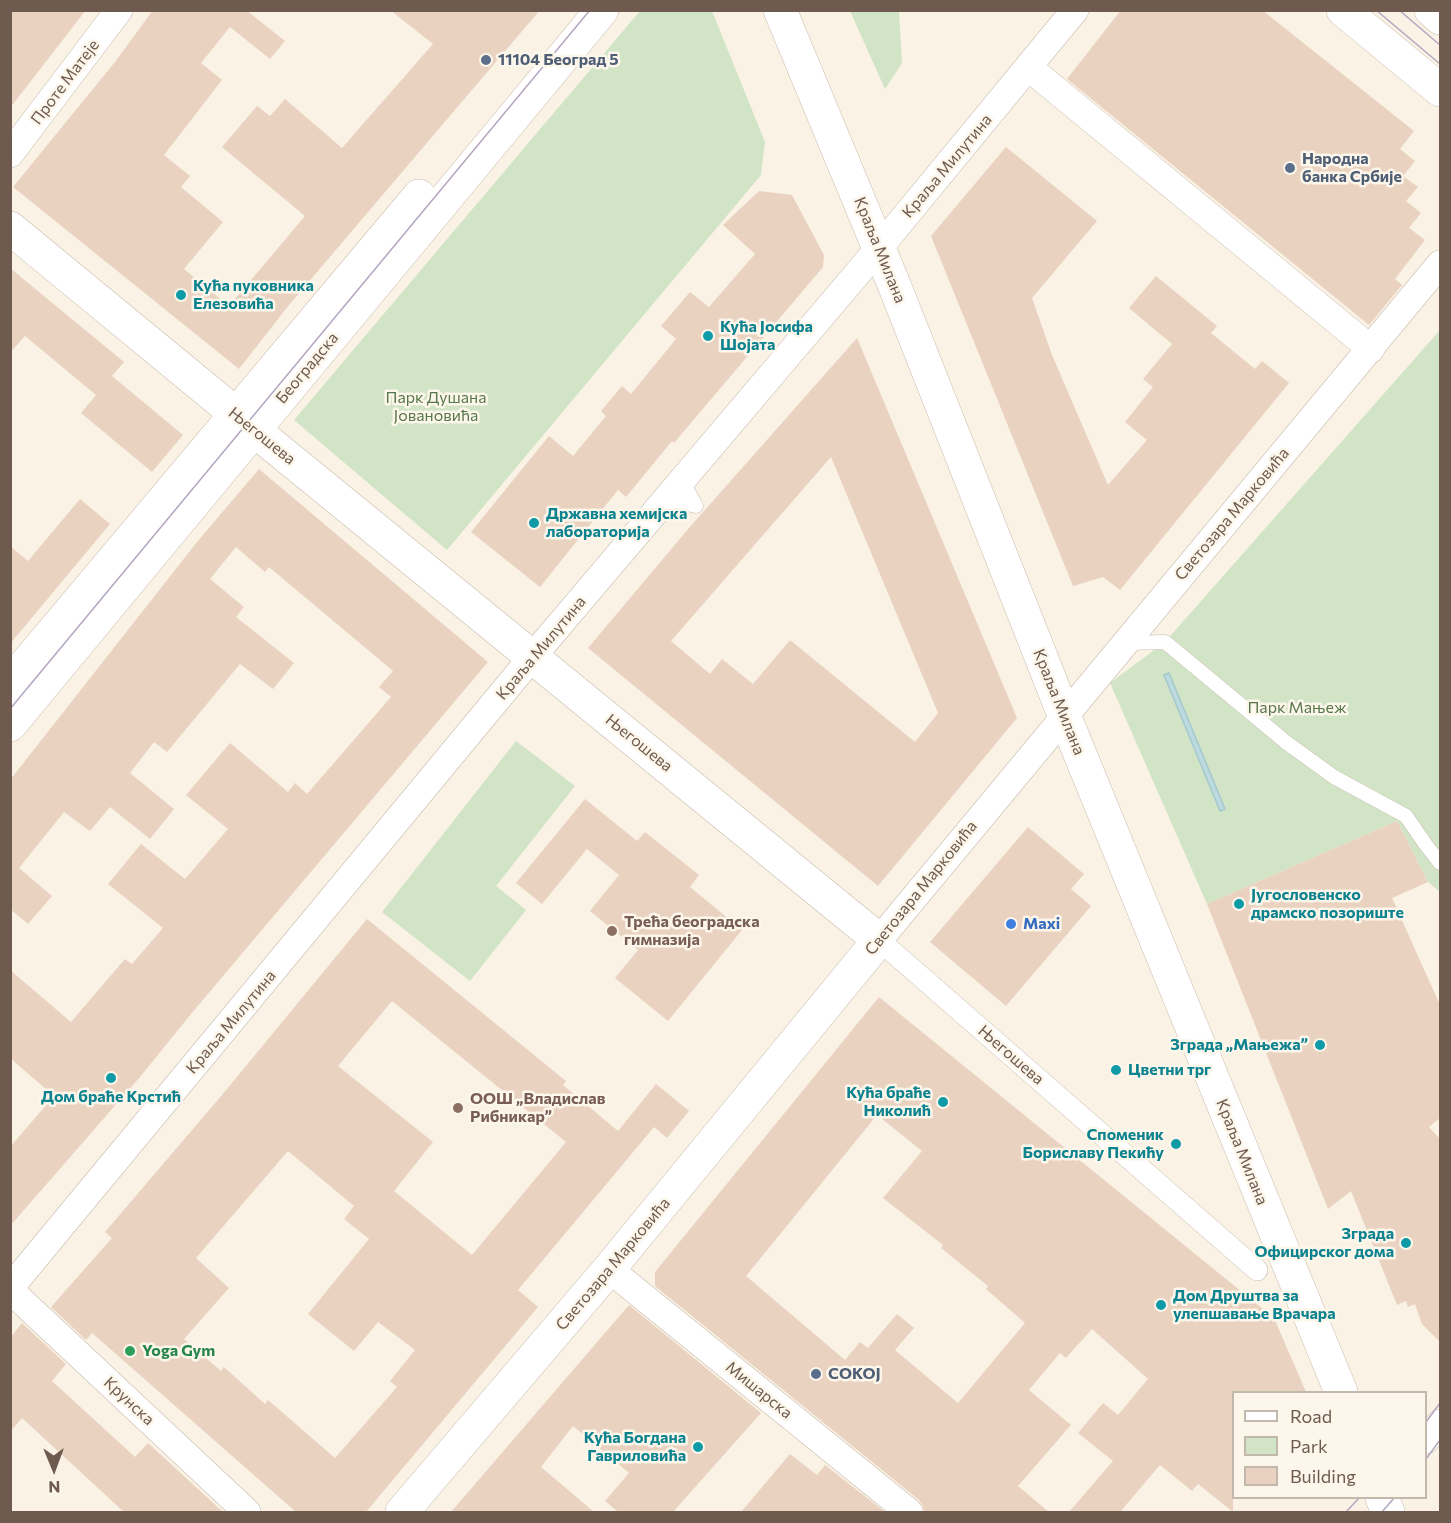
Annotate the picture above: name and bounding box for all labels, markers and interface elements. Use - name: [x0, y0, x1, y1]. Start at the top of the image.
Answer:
- street label: Проте Матеје: [27, 36, 103, 128]
- place label: 11104 Београд 5: [498, 50, 619, 70]
- marker: 11104 Београд 5: [479, 53, 493, 67]
- street label: Краља Милутина: [898, 110, 996, 222]
- place label: Народна банка Србије: [1302, 149, 1402, 187]
- marker: Народна банка Србије: [1283, 161, 1297, 175]
- street label: Краља Милана: [850, 194, 910, 306]
- place label: Кућа пуковника Елезовића: [193, 276, 314, 314]
- marker: Кућа пуковника Елезовића: [174, 288, 188, 302]
- place label: Кућа Јосифа Шојата: [720, 317, 813, 355]
- street label: Београдска: [272, 329, 342, 407]
- marker: Кућа Јосифа Шојата: [701, 329, 715, 343]
- park label: Парк Душана Јовановића: [386, 388, 486, 426]
- street label: Његошева: [225, 403, 299, 469]
- street label: Светозара Марковића: [1171, 444, 1293, 584]
- place label: Државна хемијска лабораторија: [546, 504, 687, 542]
- marker: Државна хемијска лабораторија: [527, 516, 541, 530]
- street label: Краља Милутина: [492, 592, 590, 704]
- street label: Краља Милана: [1029, 646, 1089, 758]
- park label: Парк Мањеж: [1247, 698, 1347, 718]
- street label: Његошева: [602, 710, 676, 776]
- street label: Светозара Марковића: [861, 817, 981, 959]
- place label: Југословенско драмско позориште: [1251, 885, 1404, 923]
- marker: Југословенско драмско позориште: [1232, 897, 1246, 911]
- place label: Трећа београдска гимназија: [624, 912, 760, 950]
- place label: Maxi: [1023, 914, 1060, 934]
- marker: Maxi: [1004, 917, 1018, 931]
- marker: Трећа београдска гимназија: [605, 924, 619, 938]
- street label: Краља Милутина: [182, 966, 280, 1078]
- street label: Његошева: [974, 1021, 1048, 1089]
- place label: Зграда „Мањежа”: [1170, 1035, 1308, 1055]
- marker: Зграда „Мањежа”: [1313, 1038, 1327, 1052]
- place label: Цветни трг: [1128, 1060, 1211, 1080]
- marker: Цветни трг: [1109, 1063, 1123, 1077]
- marker: Дом браће Крстић: [104, 1071, 118, 1085]
- place label: Кућа браће Николић: [846, 1083, 931, 1121]
- place label: Дом браће Крстић: [41, 1087, 181, 1107]
- place label: ООШ „Владислав Рибникар”: [470, 1089, 605, 1127]
- marker: Кућа браће Николић: [936, 1095, 950, 1109]
- street label: Краља Милана: [1212, 1096, 1272, 1208]
- marker: ООШ „Владислав Рибникар”: [451, 1101, 465, 1115]
- place label: Споменик Бориславу Пекићу: [1023, 1125, 1164, 1163]
- marker: Споменик Бориславу Пекићу: [1169, 1137, 1183, 1151]
- street label: Светозара Марковића: [552, 1194, 674, 1334]
- place label: Зграда Официрског дома: [1255, 1224, 1394, 1262]
- marker: Зграда Официрског дома: [1399, 1236, 1413, 1250]
- place label: Дом Друштва за улепшавање Врачара: [1173, 1286, 1336, 1324]
- marker: Дом Друштва за улепшавање Врачара: [1154, 1298, 1168, 1312]
- place label: Yoga Gym: [142, 1341, 215, 1361]
- marker: Yoga Gym: [123, 1344, 137, 1358]
- street label: Мишарска: [722, 1357, 796, 1423]
- place label: СОКОЈ: [828, 1364, 881, 1384]
- marker: СОКОЈ: [809, 1367, 823, 1381]
- street label: Крунска: [100, 1373, 158, 1429]
- legend: [1232, 1391, 1427, 1499]
- text: Road: [1290, 1405, 1332, 1427]
- place label: Кућа Богдана Гавриловића: [584, 1428, 686, 1466]
- text: Park: [1290, 1435, 1328, 1457]
- north arrow: [24, 1439, 84, 1499]
- marker: Кућа Богдана Гавриловића: [691, 1440, 705, 1454]
- text: Building: [1290, 1465, 1356, 1487]
- text: N: [48, 1478, 60, 1497]

